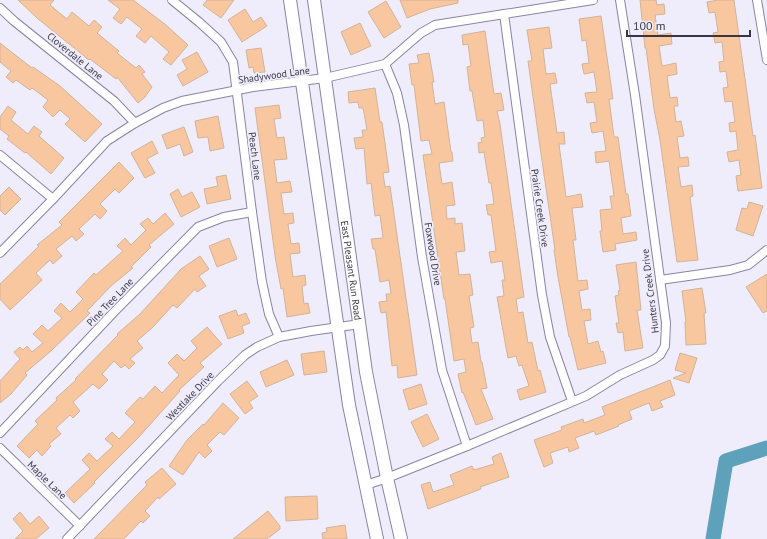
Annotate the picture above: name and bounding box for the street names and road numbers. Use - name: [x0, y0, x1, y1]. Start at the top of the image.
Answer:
- street label: Cloverdale Lane: [44, 29, 106, 83]
- street label: Shadywood Lane: [237, 64, 311, 86]
- street label: Peach Lane: [246, 131, 264, 181]
- street label: Prairie Creek Drive: [528, 168, 552, 248]
- street label: East Pleasant Run Road: [338, 220, 365, 321]
- street label: Foxwood Drive: [422, 221, 444, 287]
- street label: Hunters Creek Drive: [638, 248, 662, 334]
- street label: Pine Tree Lane: [84, 275, 136, 329]
- street label: Westlake Drive: [163, 369, 217, 423]
- street label: Maple Lane: [25, 458, 69, 502]

